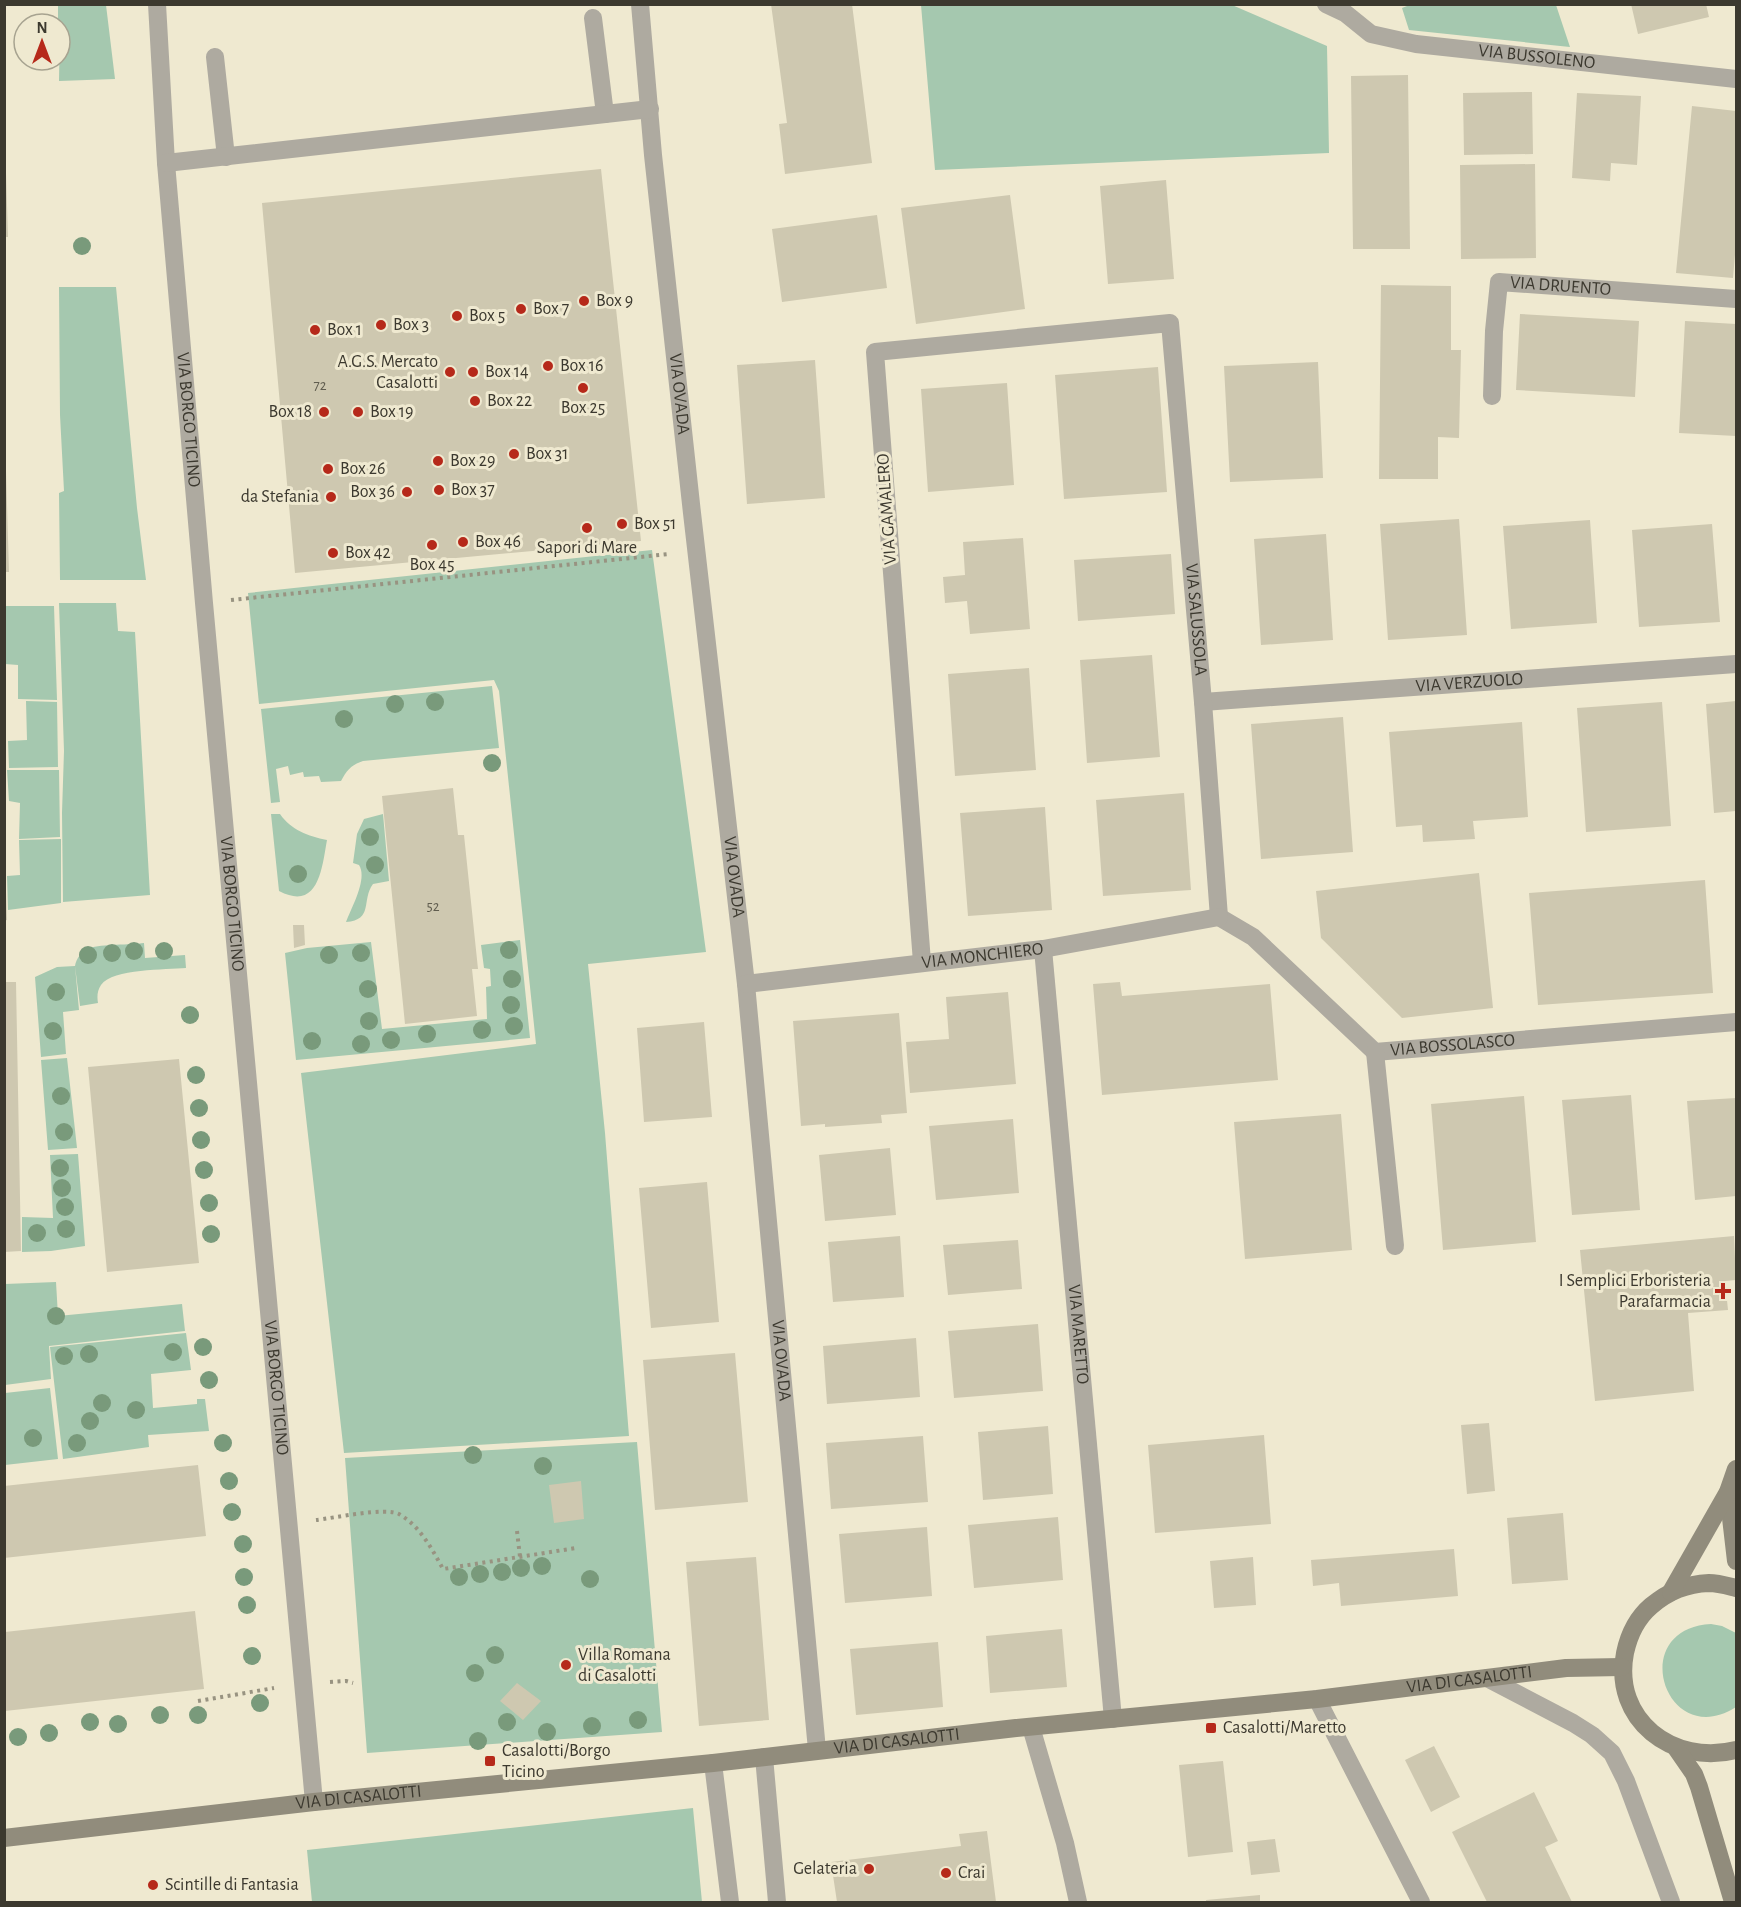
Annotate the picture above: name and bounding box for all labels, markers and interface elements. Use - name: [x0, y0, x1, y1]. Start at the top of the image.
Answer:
- north arrow: [12, 12, 72, 72]
- text: N: [36, 20, 48, 36]
- street label: VIA BUSSOLENO: [1477, 42, 1596, 73]
- street label: VIA DRUENTO: [1509, 274, 1612, 299]
- place label: Box 9: [596, 292, 633, 310]
- marker: Box 9: [577, 294, 591, 308]
- place label: Box 7: [533, 300, 569, 318]
- marker: Box 7: [514, 302, 528, 316]
- place label: Box 5: [469, 307, 505, 325]
- marker: Box 5: [450, 309, 464, 323]
- place label: Box 3: [393, 316, 429, 334]
- marker: Box 3: [374, 318, 388, 332]
- place label: Box 1: [327, 321, 362, 339]
- marker: Box 1: [308, 323, 322, 337]
- street label: VIA BORGO TICINO: [173, 352, 203, 488]
- place label: A.G.S. Mercato Casalotti: [338, 353, 438, 392]
- street label: VIA OVADA: [666, 353, 692, 436]
- place label: Box 16: [560, 357, 604, 375]
- marker: Box 16: [541, 359, 555, 373]
- place label: Box 14: [485, 363, 529, 381]
- marker: A.G.S. Mercato Casalotti: [443, 365, 457, 379]
- marker: Box 14: [466, 365, 480, 379]
- house number: 72: [313, 378, 327, 393]
- marker: Box 25: [576, 381, 590, 395]
- place label: Box 22: [487, 392, 532, 410]
- marker: Box 22: [468, 394, 482, 408]
- place label: Box 25: [561, 399, 605, 417]
- place label: Box 18: [268, 403, 312, 421]
- place label: Box 19: [370, 403, 414, 421]
- marker: Box 18: [317, 405, 331, 419]
- marker: Box 19: [351, 405, 365, 419]
- place label: Box 31: [526, 445, 568, 463]
- marker: Box 31: [507, 447, 521, 461]
- place label: Box 29: [450, 452, 496, 470]
- street label: VIA GAMALERO: [874, 453, 900, 565]
- marker: Box 29: [431, 454, 445, 468]
- place label: Box 26: [340, 460, 386, 478]
- marker: Box 26: [321, 462, 335, 476]
- place label: Box 37: [451, 481, 495, 499]
- place label: Box 36: [350, 483, 395, 501]
- marker: Box 37: [432, 483, 446, 497]
- marker: Box 36: [400, 485, 414, 499]
- place label: da Stefania: [241, 488, 319, 506]
- marker: da Stefania: [324, 490, 338, 504]
- place label: Box 51: [634, 515, 677, 533]
- marker: Box 51: [615, 517, 629, 531]
- marker: Sapori di Mare: [580, 521, 594, 535]
- place label: Box 46: [475, 533, 521, 551]
- marker: Box 46: [456, 535, 470, 549]
- marker: Box 45: [425, 538, 439, 552]
- place label: Sapori di Mare: [537, 539, 637, 557]
- place label: Box 42: [345, 544, 391, 562]
- marker: Box 42: [326, 546, 340, 560]
- place label: Box 45: [409, 556, 455, 574]
- street label: VIA SALUSSOLA: [1182, 563, 1210, 677]
- street label: VIA VERZUOLO: [1415, 670, 1524, 696]
- street label: VIA OVADA: [720, 835, 747, 919]
- street label: VIA BORGO TICINO: [216, 836, 247, 972]
- house number: 52: [426, 899, 440, 914]
- street label: VIA MONCHIERO: [920, 940, 1044, 972]
- street label: VIA BOSSOLASCO: [1390, 1031, 1516, 1060]
- place label: I Semplici Erboristeria Parafarmacia: [1559, 1272, 1711, 1311]
- street label: VIA MARETTO: [1065, 1284, 1092, 1385]
- marker: I Semplici Erboristeria Parafarmacia: [1716, 1284, 1730, 1298]
- street label: VIA OVADA: [768, 1319, 794, 1403]
- street label: VIA BORGO TICINO: [261, 1320, 291, 1456]
- place label: Villa Romana di Casalotti: [578, 1646, 671, 1685]
- marker: Villa Romana di Casalotti: [559, 1658, 573, 1672]
- street label: VIA DI CASALOTTI: [1406, 1663, 1533, 1697]
- place label: Casalotti/Maretto: [1223, 1719, 1346, 1737]
- marker: Casalotti/Maretto: [1204, 1721, 1218, 1735]
- street label: VIA DI CASALOTTI: [833, 1726, 961, 1758]
- place label: Casalotti/Borgo Ticino: [502, 1742, 611, 1781]
- marker: Casalotti/Borgo Ticino: [483, 1754, 497, 1768]
- street label: VIA DI CASALOTTI: [295, 1783, 423, 1813]
- place label: Gelateria: [793, 1860, 857, 1878]
- marker: Gelateria: [862, 1862, 876, 1876]
- place label: Crai: [958, 1864, 985, 1882]
- marker: Crai: [939, 1866, 953, 1880]
- place label: Scintille di Fantasia: [165, 1876, 299, 1894]
- marker: Scintille di Fantasia: [146, 1878, 160, 1892]

